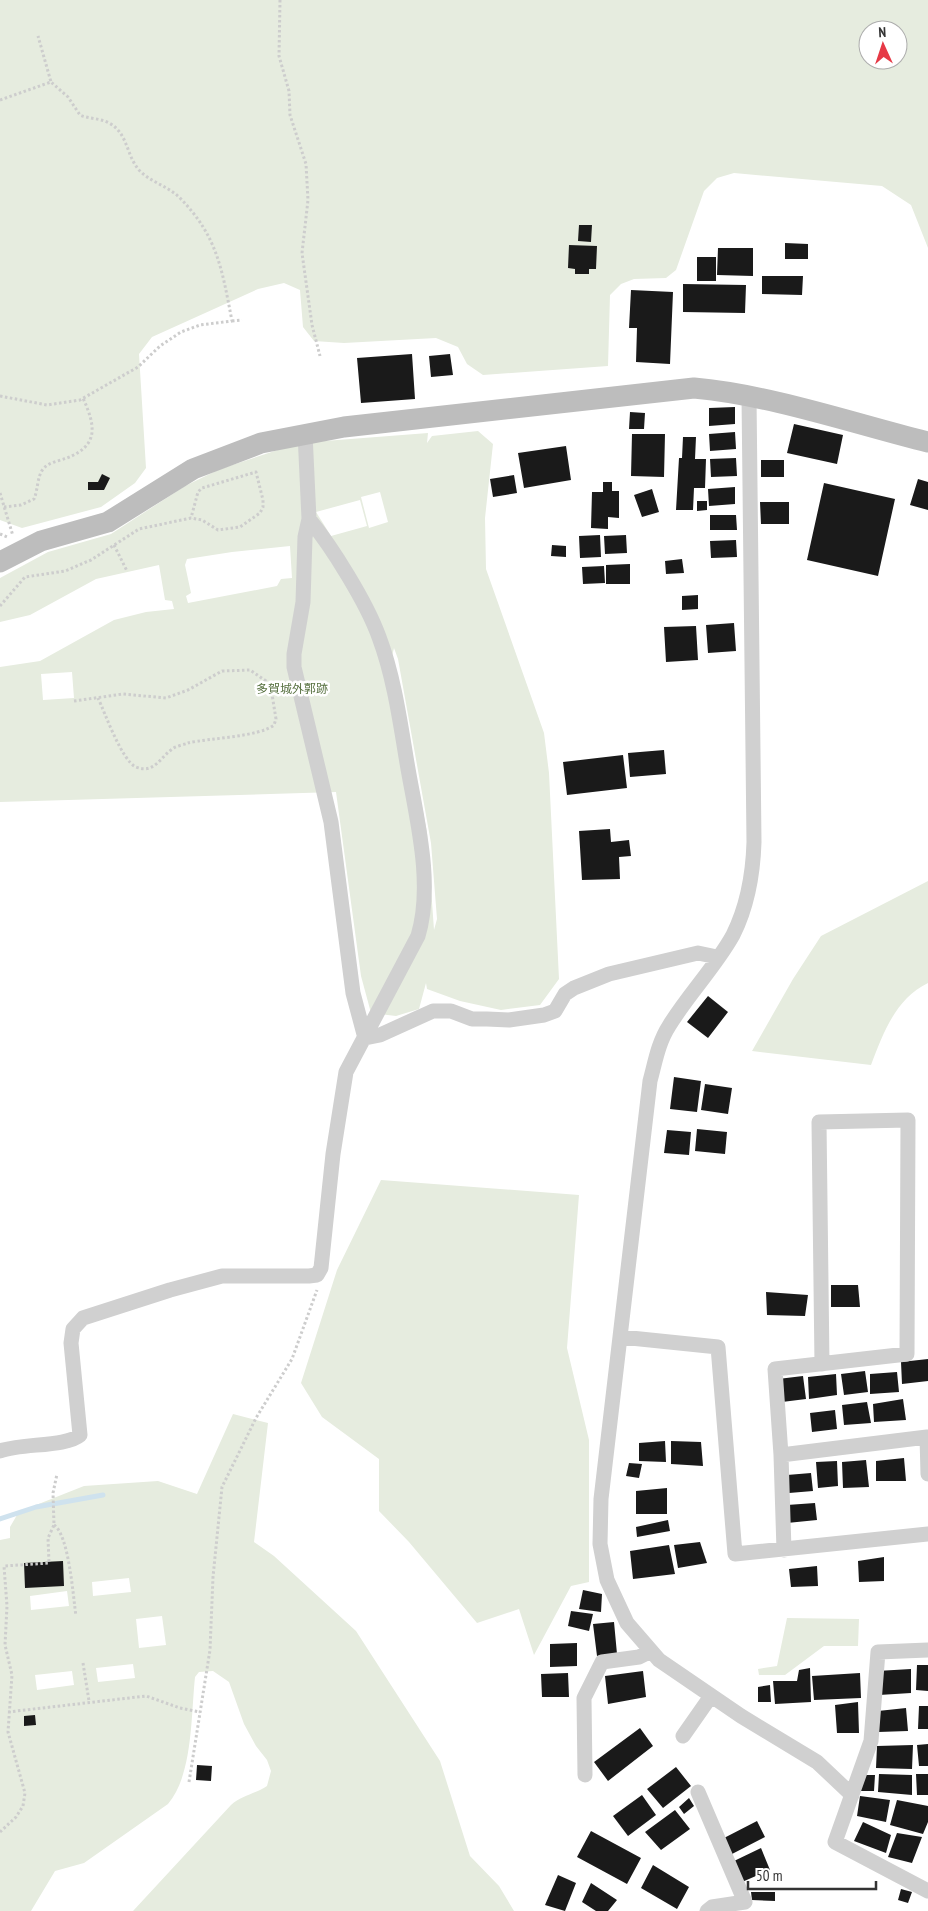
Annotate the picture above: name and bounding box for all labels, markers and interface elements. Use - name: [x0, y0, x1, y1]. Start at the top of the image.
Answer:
- north arrow: [858, 20, 908, 70]
- text: N: [878, 23, 887, 41]
- park label: 多賀城外郭跡: [256, 681, 328, 696]
- scale bar: [748, 1858, 876, 1890]
- text: 50 m: [756, 1866, 782, 1885]

